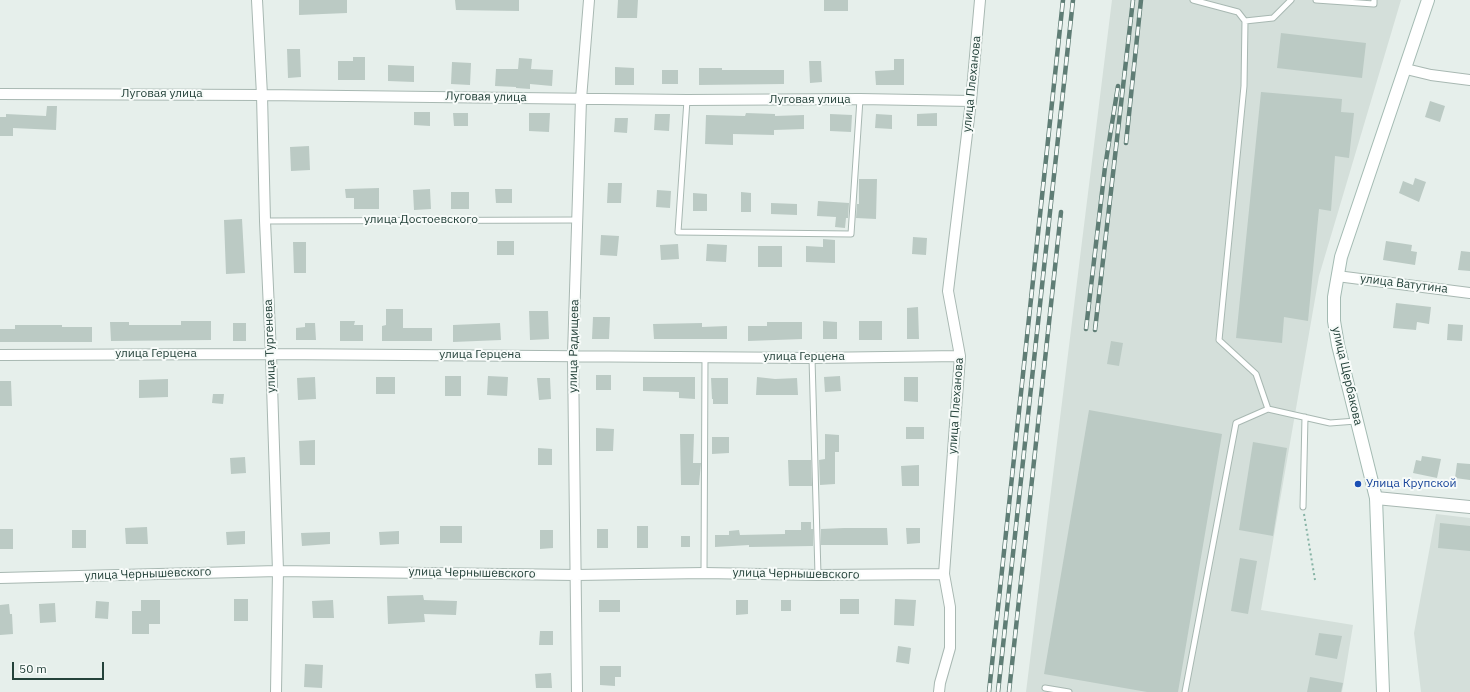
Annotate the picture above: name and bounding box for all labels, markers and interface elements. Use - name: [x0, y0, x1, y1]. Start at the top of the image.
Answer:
- street label: улица Плеханова: [960, 35, 984, 133]
- street label: Луговая улица: [121, 87, 203, 101]
- street label: Луговая улица: [445, 89, 527, 105]
- street label: Луговая улица: [769, 93, 851, 107]
- street label: улица Достоевского: [364, 213, 478, 227]
- street label: улица Ватутина: [1359, 271, 1449, 297]
- street label: улица Тургенева: [261, 299, 279, 393]
- street label: улица Радищева: [566, 299, 582, 393]
- street label: улица Щербакова: [1329, 325, 1365, 427]
- street label: улица Герцена: [115, 347, 197, 361]
- street label: улица Герцена: [439, 348, 521, 362]
- street label: улица Герцена: [763, 350, 845, 364]
- street label: улица Плеханова: [945, 357, 967, 455]
- place label: Улица Крупской: [1366, 477, 1457, 491]
- marker: Улица Крупской: [1353, 479, 1363, 489]
- street label: улица Чернышевского: [84, 565, 212, 583]
- street label: улица Чернышевского: [408, 565, 536, 581]
- street label: улица Чернышевского: [732, 566, 860, 582]
- scale bar: [14, 654, 106, 680]
- text: 50 m: [19, 661, 47, 676]

